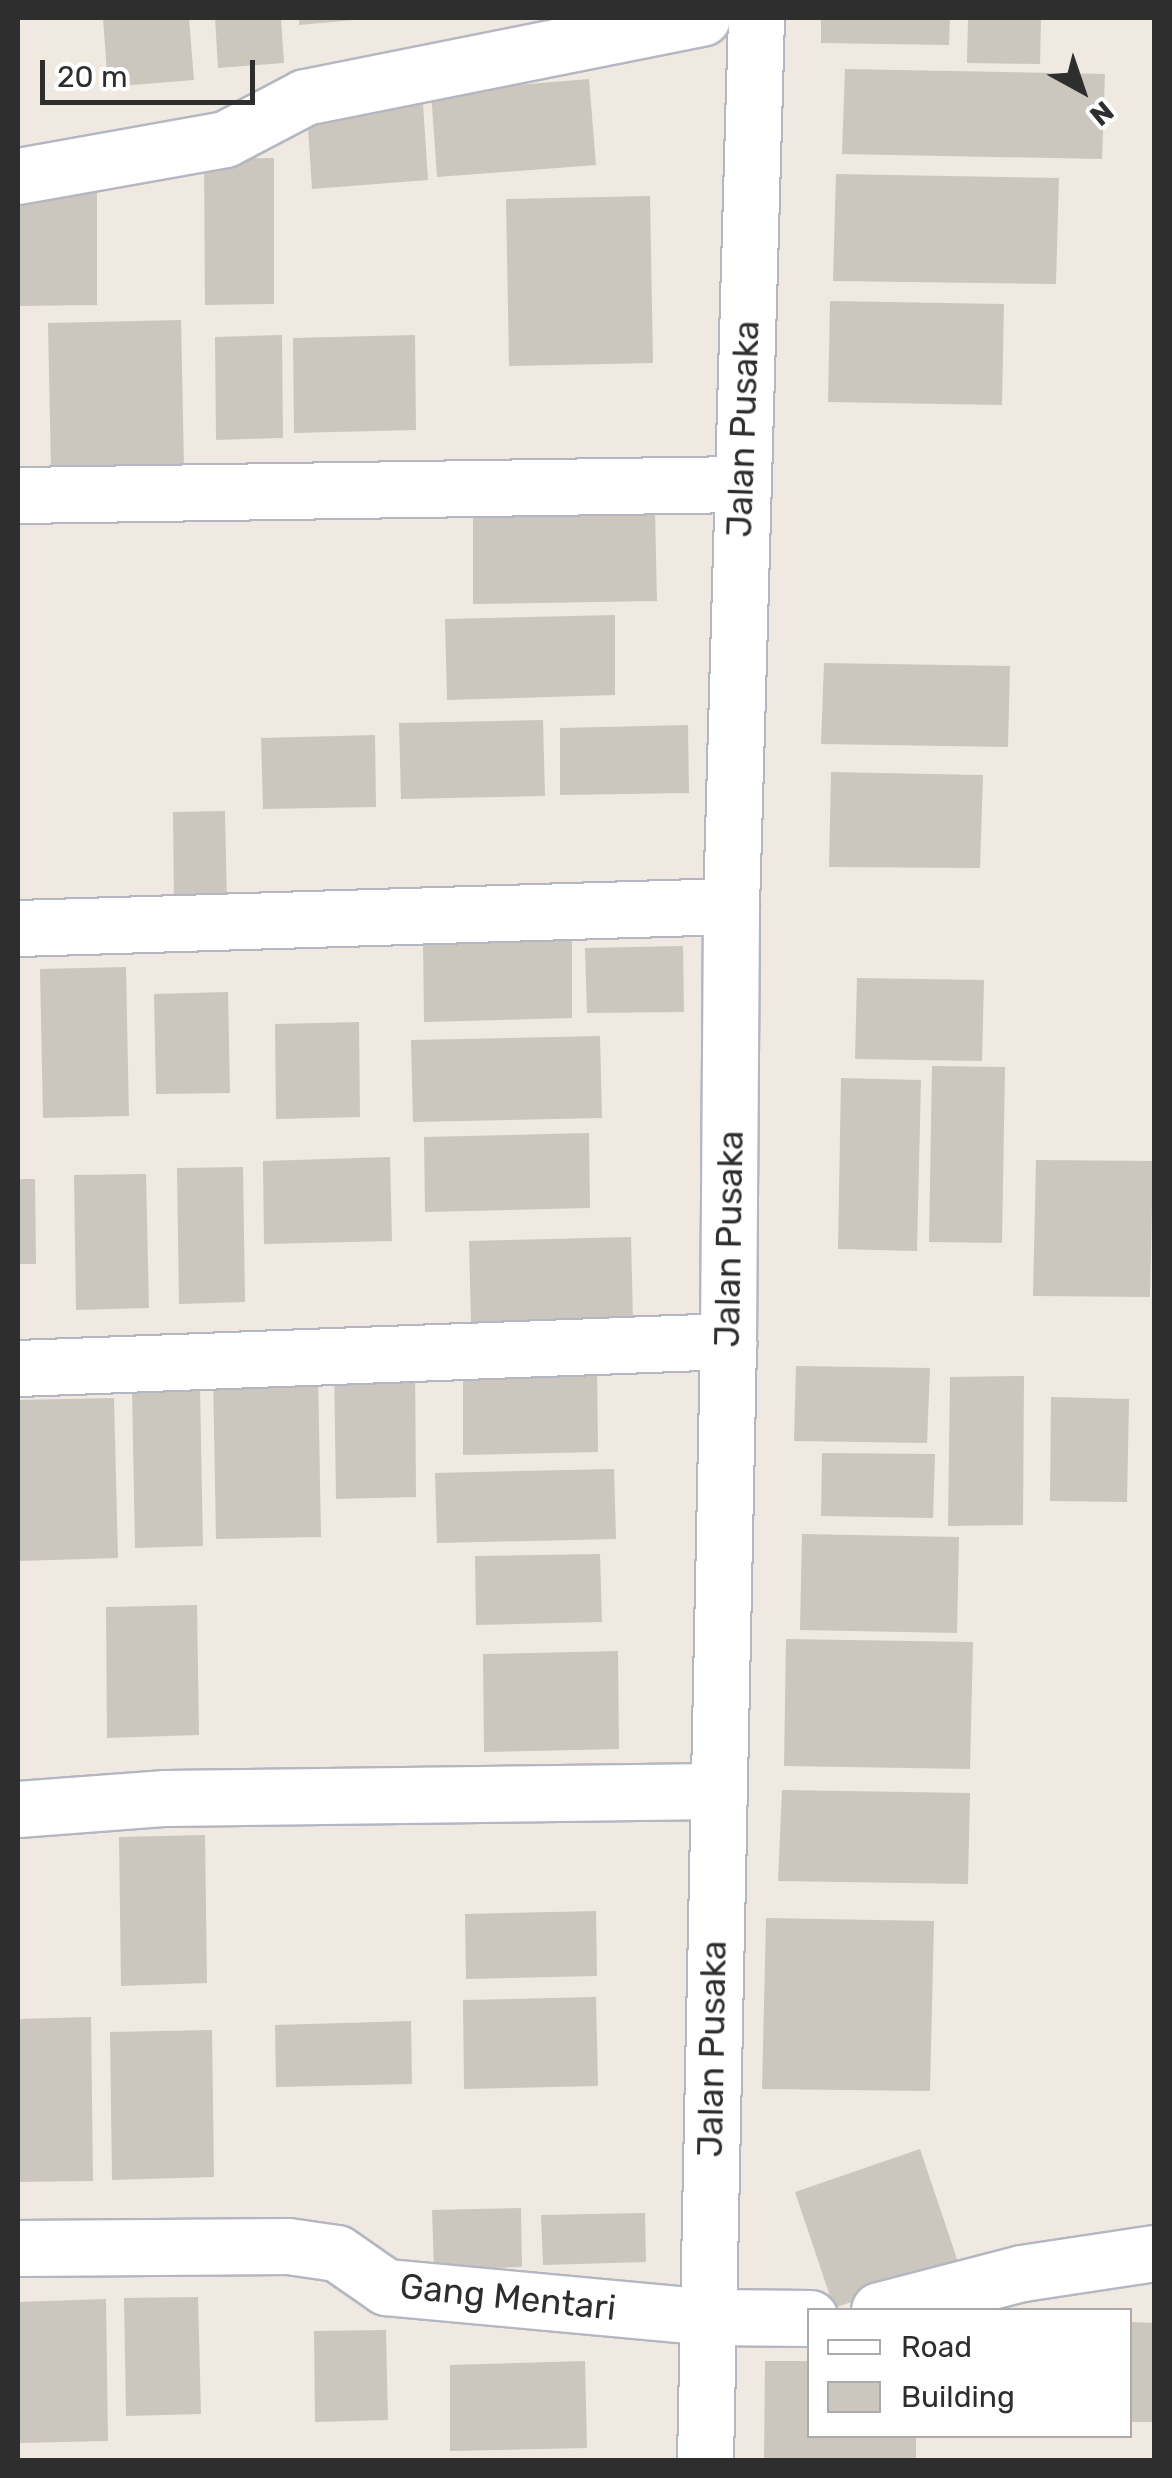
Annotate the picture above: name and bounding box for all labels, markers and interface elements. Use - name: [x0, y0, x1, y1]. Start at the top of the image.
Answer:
- scale bar: [45, 40, 260, 102]
- north arrow: [1032, 40, 1132, 140]
- text: 20 m: [57, 59, 128, 95]
- text: N: [1083, 94, 1120, 132]
- street label: Jalan Pusaka: [718, 320, 768, 538]
- street label: Jalan Pusaka: [706, 1130, 752, 1348]
- street label: Jalan Pusaka: [689, 1940, 735, 2158]
- street label: Gang Mentari: [398, 2265, 618, 2329]
- legend: [807, 2308, 1132, 2438]
- text: Road: [901, 2329, 972, 2365]
- text: Building: [901, 2379, 1015, 2415]

